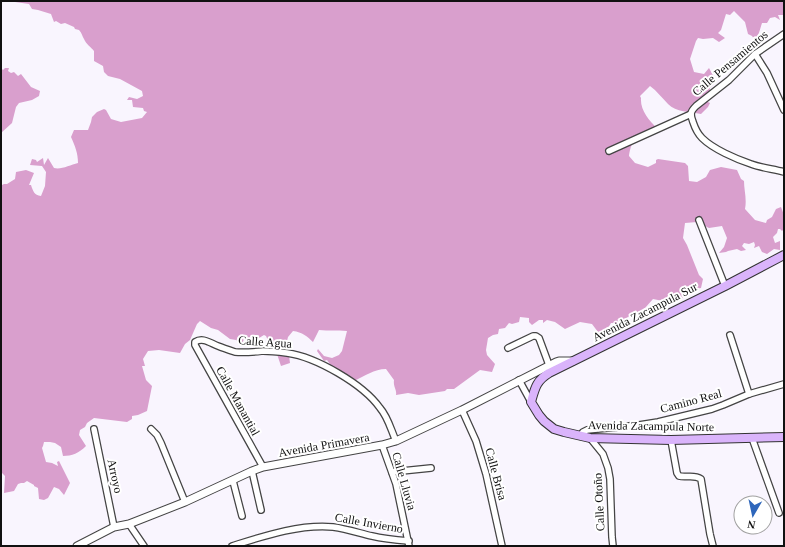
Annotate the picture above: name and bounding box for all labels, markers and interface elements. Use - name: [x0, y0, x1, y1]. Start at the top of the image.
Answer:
- street label: Calle Pensamientos: [689, 27, 771, 99]
- street label: Avenida Zacampula Sur: [590, 279, 700, 345]
- street label: Calle Agua: [238, 333, 293, 351]
- street label: Calle Manantial: [213, 364, 263, 439]
- street label: Camino Real: [659, 386, 724, 416]
- street label: Avenida Zacampula Norte: [588, 418, 714, 434]
- street label: Avenida Primavera: [277, 430, 371, 460]
- street label: Calle Brisa: [482, 446, 510, 502]
- street label: Calle Lluvia: [389, 450, 419, 512]
- street label: Arroyo: [105, 458, 125, 494]
- street label: Calle Otoño: [590, 473, 608, 531]
- north arrow: [733, 495, 773, 535]
- street label: Calle Invierno: [334, 510, 404, 536]
- text: N: [747, 518, 756, 531]

